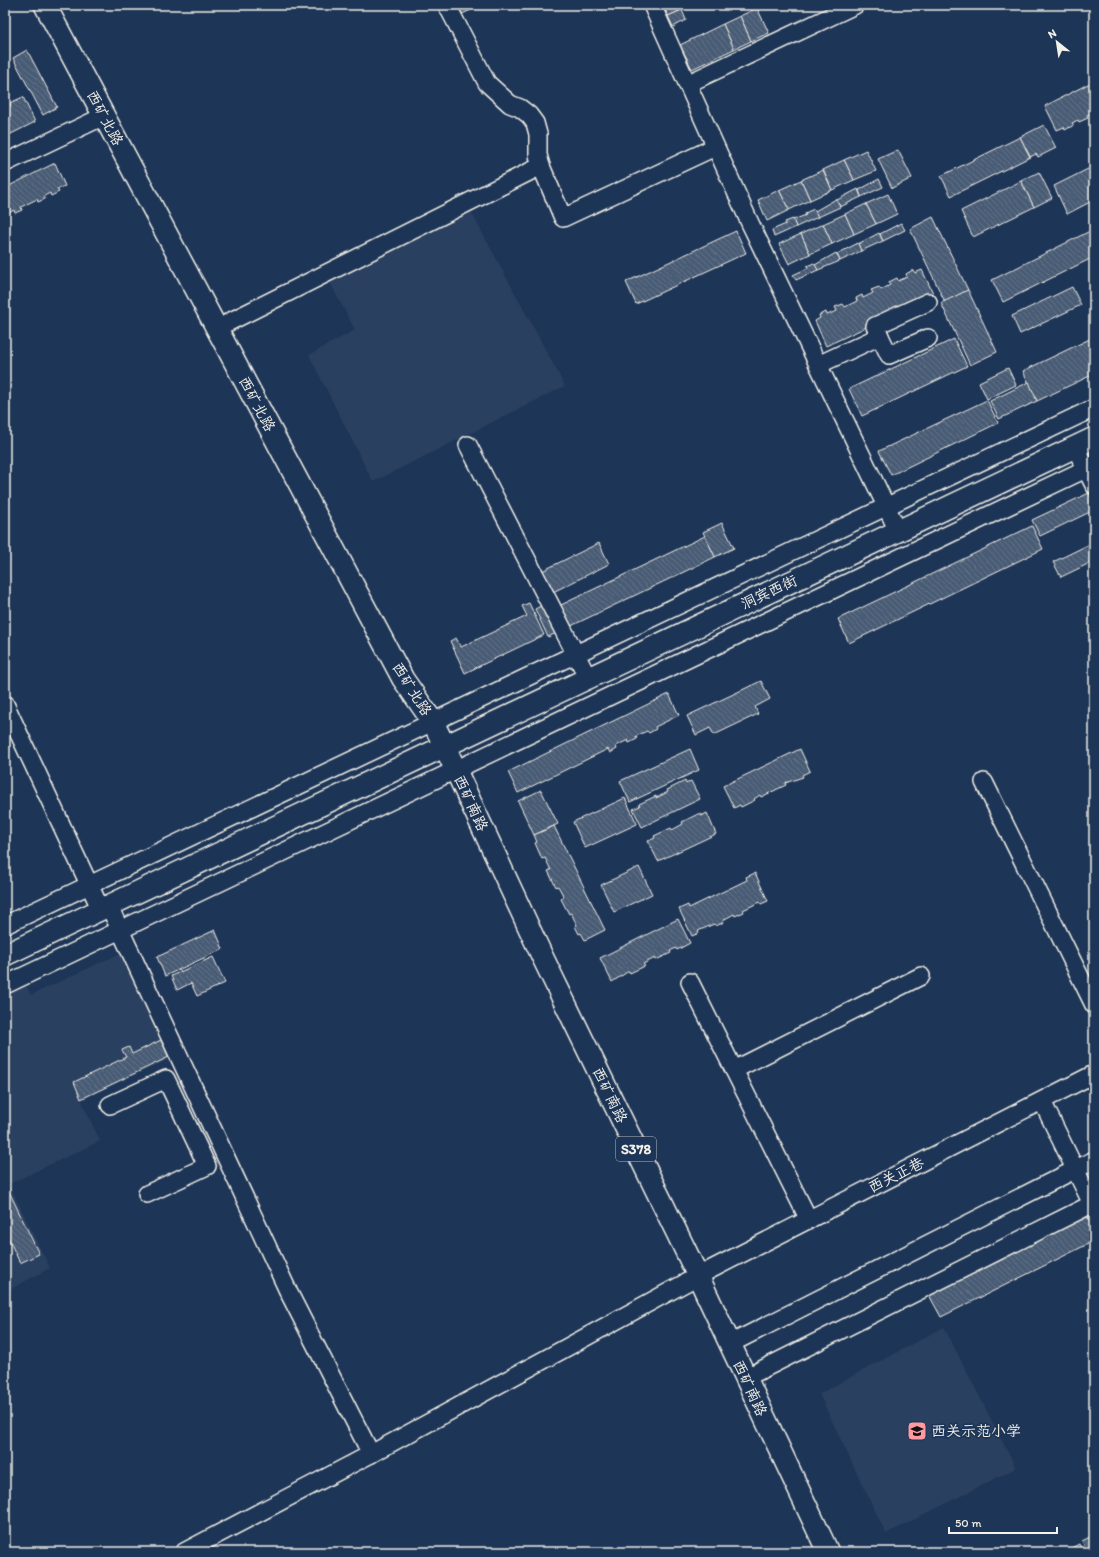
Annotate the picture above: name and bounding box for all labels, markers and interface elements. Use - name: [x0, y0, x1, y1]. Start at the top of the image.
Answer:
- north arrow: [1037, 22, 1077, 62]
- text: N: [1046, 26, 1059, 41]
- street label: 西矿北路: [83, 87, 127, 149]
- street label: 西矿北路: [235, 373, 279, 435]
- street label: 洞宾西街: [738, 571, 800, 613]
- street label: 西矿北路: [388, 659, 436, 719]
- street label: 西矿南路: [450, 772, 492, 834]
- street label: 西矿南路: [589, 1064, 631, 1126]
- road number: S378: [616, 1137, 656, 1161]
- street label: 西关正巷: [865, 1153, 927, 1197]
- street label: 西矿南路: [729, 1357, 771, 1419]
- school or university icon: 西关示范小学: [906, 1420, 928, 1442]
- place label: 西关示范小学: [931, 1422, 1021, 1440]
- scale bar: [949, 1509, 1057, 1535]
- text: 50 m: [955, 1516, 981, 1530]

